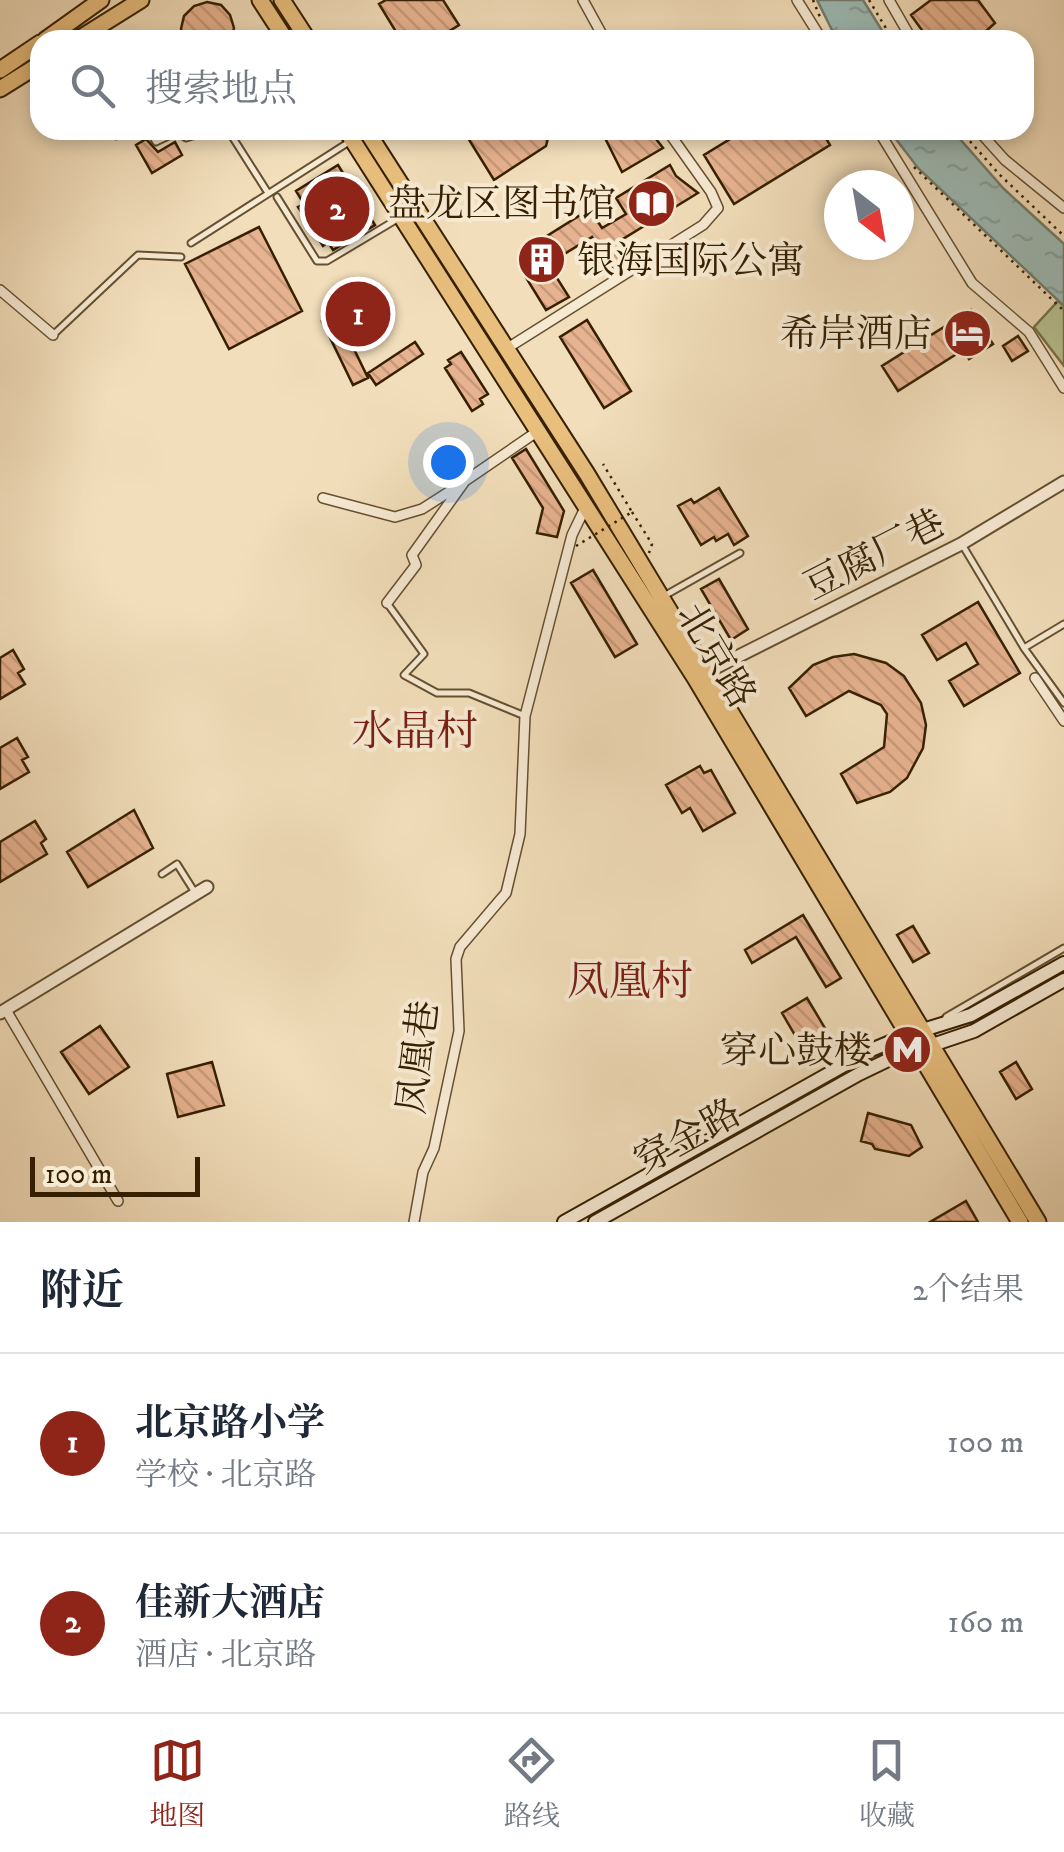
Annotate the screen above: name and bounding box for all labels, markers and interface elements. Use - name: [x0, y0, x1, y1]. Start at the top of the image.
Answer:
- search box: [30, 30, 1034, 140]
- icon: search: [65, 58, 120, 113]
- text: 搜索地点: [145, 66, 297, 114]
- north arrow: [824, 170, 914, 260]
- pin: 2: [304, 172, 370, 246]
- library icon: 盘龙区图书馆: [625, 177, 677, 229]
- place label: 盘龙区图书馆: [388, 181, 616, 229]
- building icon: 银海国际公寓: [516, 234, 568, 286]
- place label: 银海国际公寓: [577, 238, 805, 286]
- pin: 1: [326, 276, 390, 352]
- hotel icon: 希岸酒店: [941, 307, 993, 359]
- place label: 希岸酒店: [780, 311, 932, 359]
- your location: [423, 437, 474, 488]
- street label: 豆腐厂巷: [796, 500, 954, 612]
- street label: 北京路: [665, 595, 765, 717]
- district label: 水晶村: [352, 707, 478, 759]
- district label: 凤凰村: [567, 957, 693, 1009]
- street label: 凤凰巷: [388, 998, 450, 1117]
- metro station icon: 穿心鼓楼: [881, 1024, 933, 1076]
- place label: 穿心鼓楼: [720, 1028, 872, 1076]
- street label: 穿金路: [626, 1089, 749, 1186]
- scale bar: [30, 1152, 200, 1196]
- text: 100 m: [45, 1157, 112, 1192]
- text: 附近: [40, 1266, 124, 1318]
- text: 2个结果: [912, 1271, 1024, 1311]
- text: 北京路小学: [135, 1400, 325, 1448]
- text: 1: [67, 1423, 78, 1463]
- text: 100 m: [947, 1423, 1024, 1463]
- text: 学校 · 北京路: [135, 1456, 316, 1496]
- text: 佳新大酒店: [135, 1580, 325, 1628]
- text: 2: [65, 1603, 80, 1643]
- text: 160 m: [948, 1603, 1024, 1643]
- text: 酒店 · 北京路: [135, 1636, 316, 1676]
- tab: 地图: [149, 1733, 205, 1834]
- tab: 路线: [504, 1733, 560, 1834]
- tab: 收藏: [859, 1733, 915, 1834]

